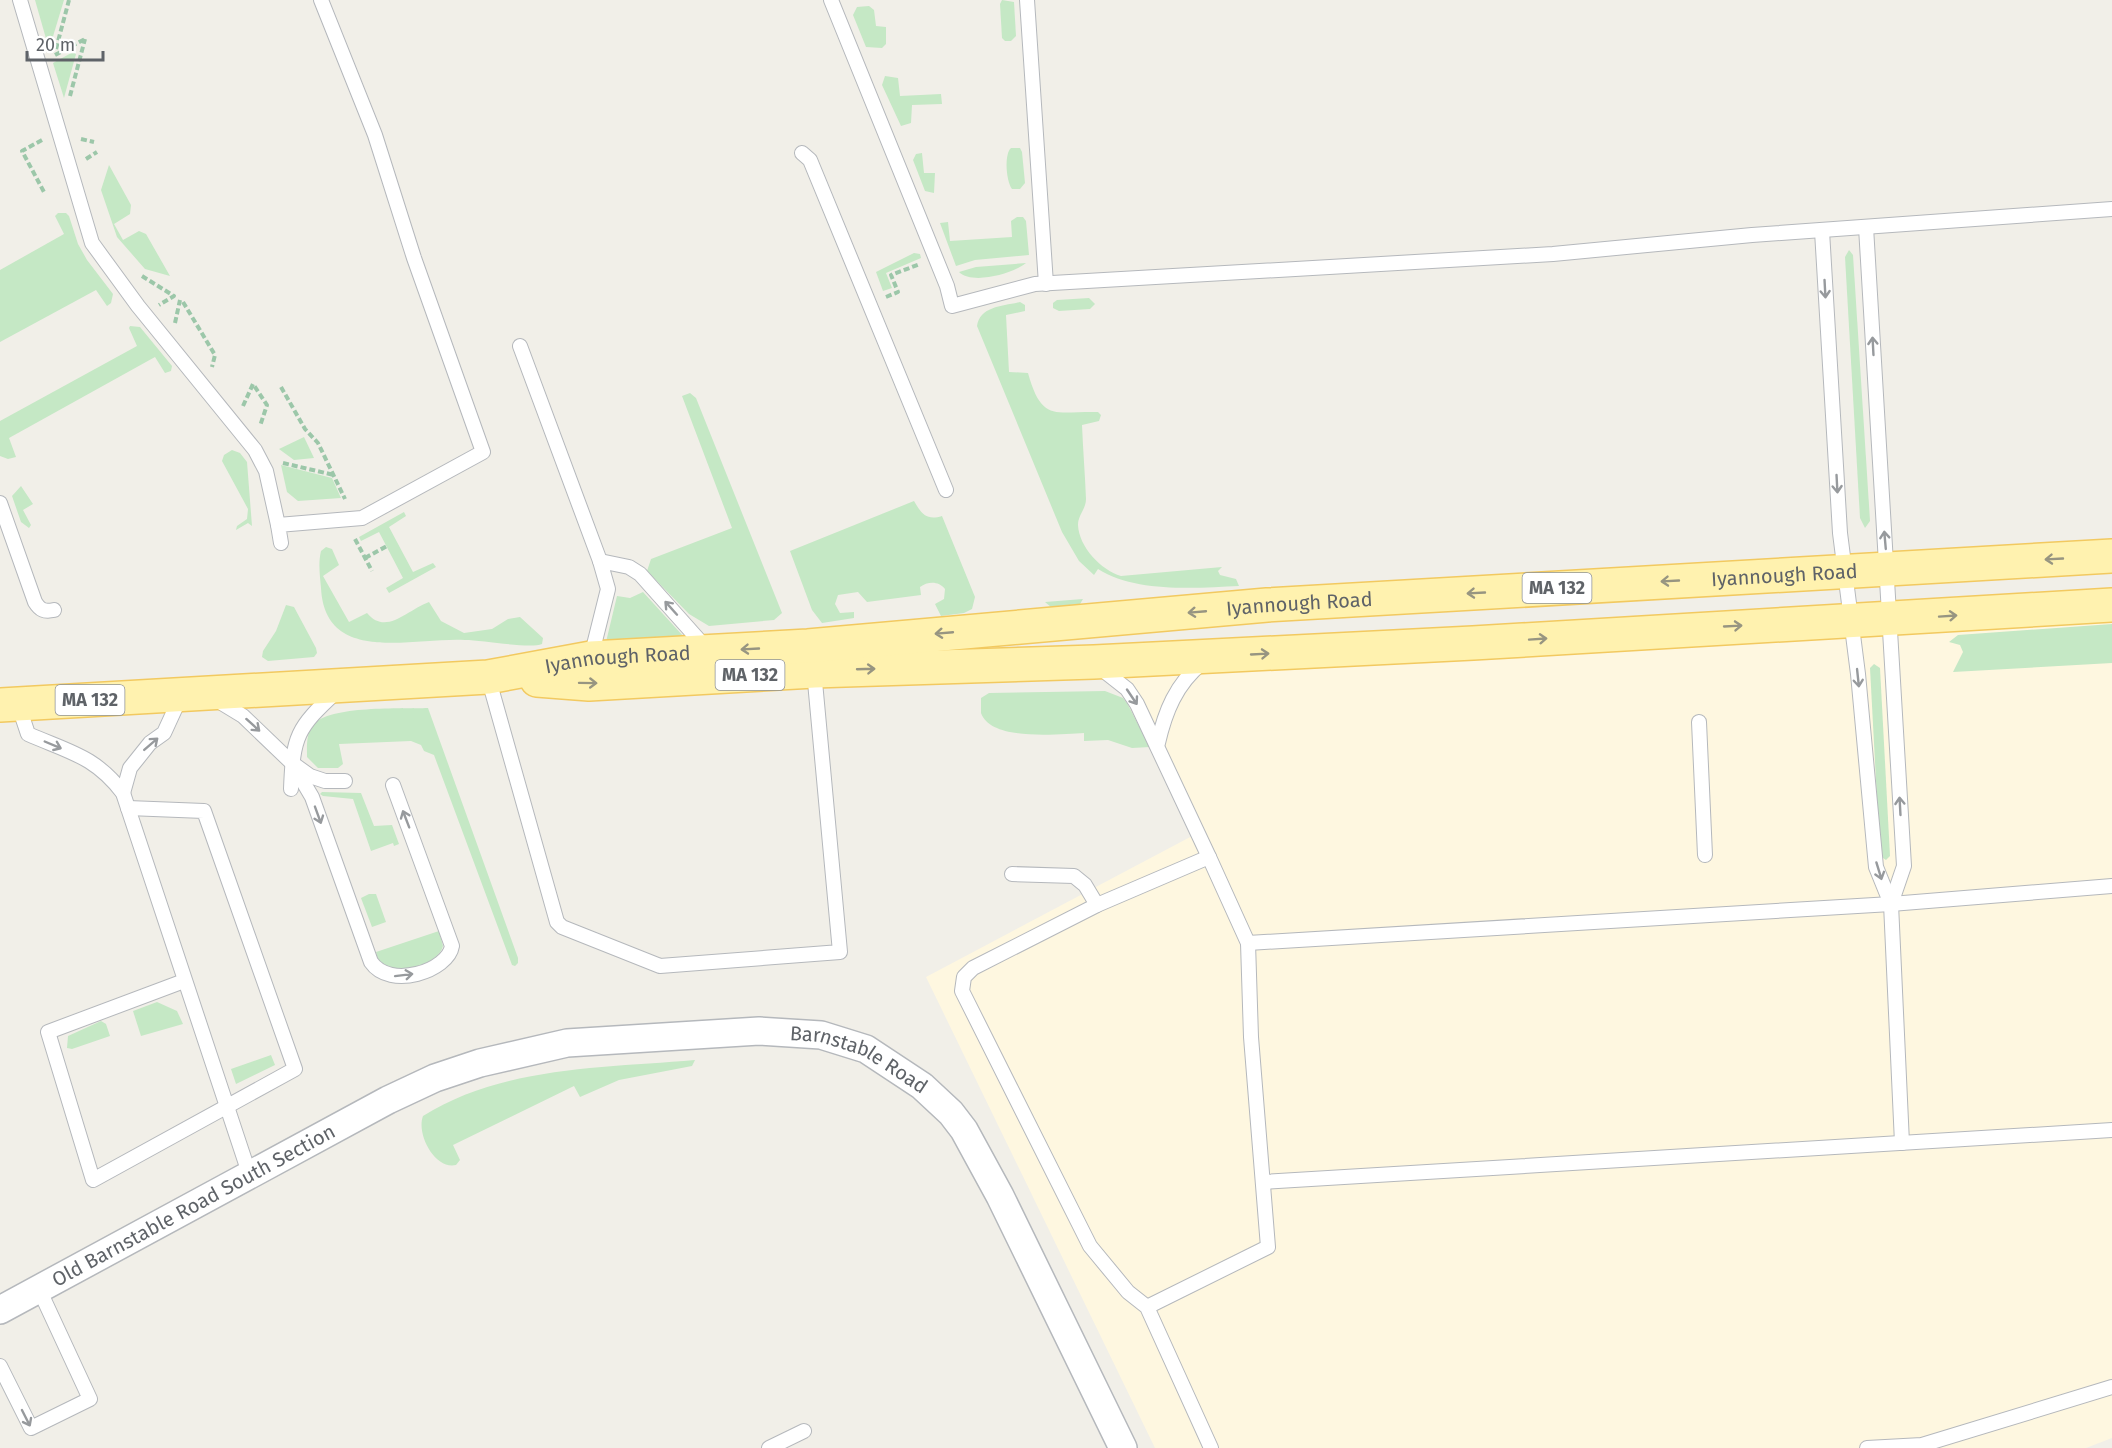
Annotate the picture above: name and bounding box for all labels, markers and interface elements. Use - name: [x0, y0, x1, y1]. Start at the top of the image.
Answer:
- scale bar: [27, 24, 104, 62]
- text: 20 m: [36, 34, 75, 56]
- one-way arrow: [1820, 279, 1831, 299]
- one-way arrow: [1868, 336, 1879, 356]
- one-way arrow: [1831, 473, 1842, 493]
- one-way arrow: [1879, 531, 1890, 551]
- one-way arrow: [2044, 553, 2064, 564]
- street label: Iyannough Road: [1710, 559, 1858, 591]
- road number: MA 132: [1522, 573, 1592, 603]
- one-way arrow: [1661, 575, 1681, 586]
- street label: Iyannough Road: [1225, 587, 1373, 621]
- one-way arrow: [1466, 587, 1486, 598]
- one-way arrow: [664, 601, 678, 616]
- one-way arrow: [1188, 606, 1208, 617]
- one-way arrow: [1938, 610, 1958, 621]
- one-way arrow: [1722, 620, 1742, 631]
- one-way arrow: [935, 628, 955, 639]
- one-way arrow: [1528, 633, 1548, 644]
- street label: Iyannough Road: [543, 641, 691, 678]
- one-way arrow: [741, 644, 761, 655]
- one-way arrow: [1249, 648, 1269, 659]
- road number: MA 132: [716, 660, 784, 690]
- one-way arrow: [856, 664, 876, 675]
- one-way arrow: [1853, 667, 1864, 687]
- one-way arrow: [577, 677, 597, 689]
- road number: MA 132: [56, 685, 124, 715]
- one-way arrow: [1126, 688, 1138, 705]
- one-way arrow: [245, 718, 260, 732]
- one-way arrow: [143, 737, 158, 751]
- one-way arrow: [43, 740, 61, 751]
- one-way arrow: [1895, 796, 1906, 816]
- one-way arrow: [313, 805, 324, 824]
- one-way arrow: [400, 811, 411, 829]
- one-way arrow: [1874, 861, 1885, 880]
- one-way arrow: [394, 970, 413, 981]
- street label: Barnstable Road: [789, 1021, 932, 1098]
- street label: Old Barnstable Road South Section: [48, 1119, 339, 1292]
- one-way arrow: [21, 1409, 33, 1427]

